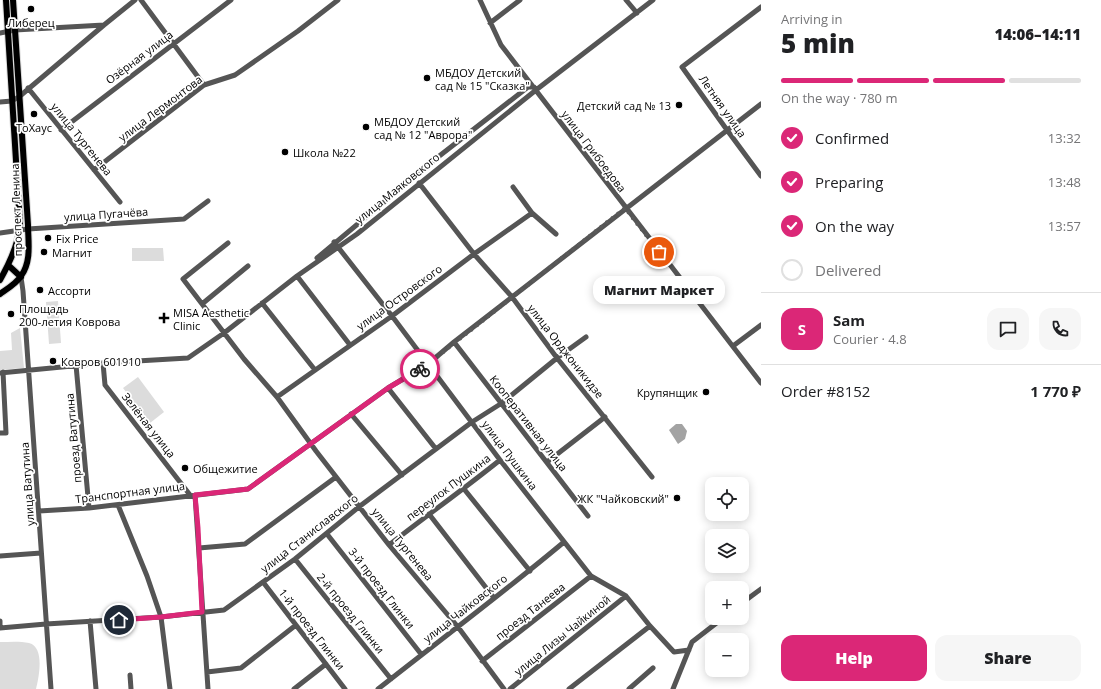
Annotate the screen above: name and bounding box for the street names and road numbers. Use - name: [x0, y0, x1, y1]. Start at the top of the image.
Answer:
- street label: Озёрная улица: [102, 27, 176, 87]
- street label: улица Лермонтова: [115, 72, 205, 144]
- street label: Летняя улица: [696, 72, 750, 140]
- street label: улица Тургенева: [48, 100, 116, 178]
- street label: улица Грибоедова: [558, 107, 630, 195]
- street label: улица Маяковского: [352, 149, 443, 227]
- street label: проспект Ленина: [7, 163, 25, 257]
- street label: улица Пугачёва: [63, 204, 149, 224]
- street label: улица Островского: [353, 261, 445, 333]
- street label: улица Орджоникидзе: [525, 301, 607, 401]
- street label: Кооперативная улица: [487, 372, 571, 474]
- street label: Зелёная улица: [119, 389, 179, 461]
- street label: проезд Ватутина: [62, 393, 84, 483]
- street label: улица Пушкина: [479, 417, 541, 493]
- street label: улица Ватутина: [17, 442, 37, 526]
- street label: переулок Пушкина: [403, 450, 493, 524]
- street label: Транспортная улица: [74, 478, 186, 506]
- street label: улица Станиславского: [257, 490, 361, 576]
- street label: улица Тургенева: [369, 505, 437, 583]
- street label: 3-й проезд Глинки: [346, 544, 418, 632]
- street label: 2-й проезд Глинки: [314, 570, 388, 656]
- street label: улица Чайковского: [420, 570, 510, 646]
- street label: проезд Танеева: [492, 579, 568, 643]
- street label: 1-й проезд Глинки: [276, 585, 348, 673]
- street label: улица Лизы Чайкиной: [511, 591, 613, 679]

